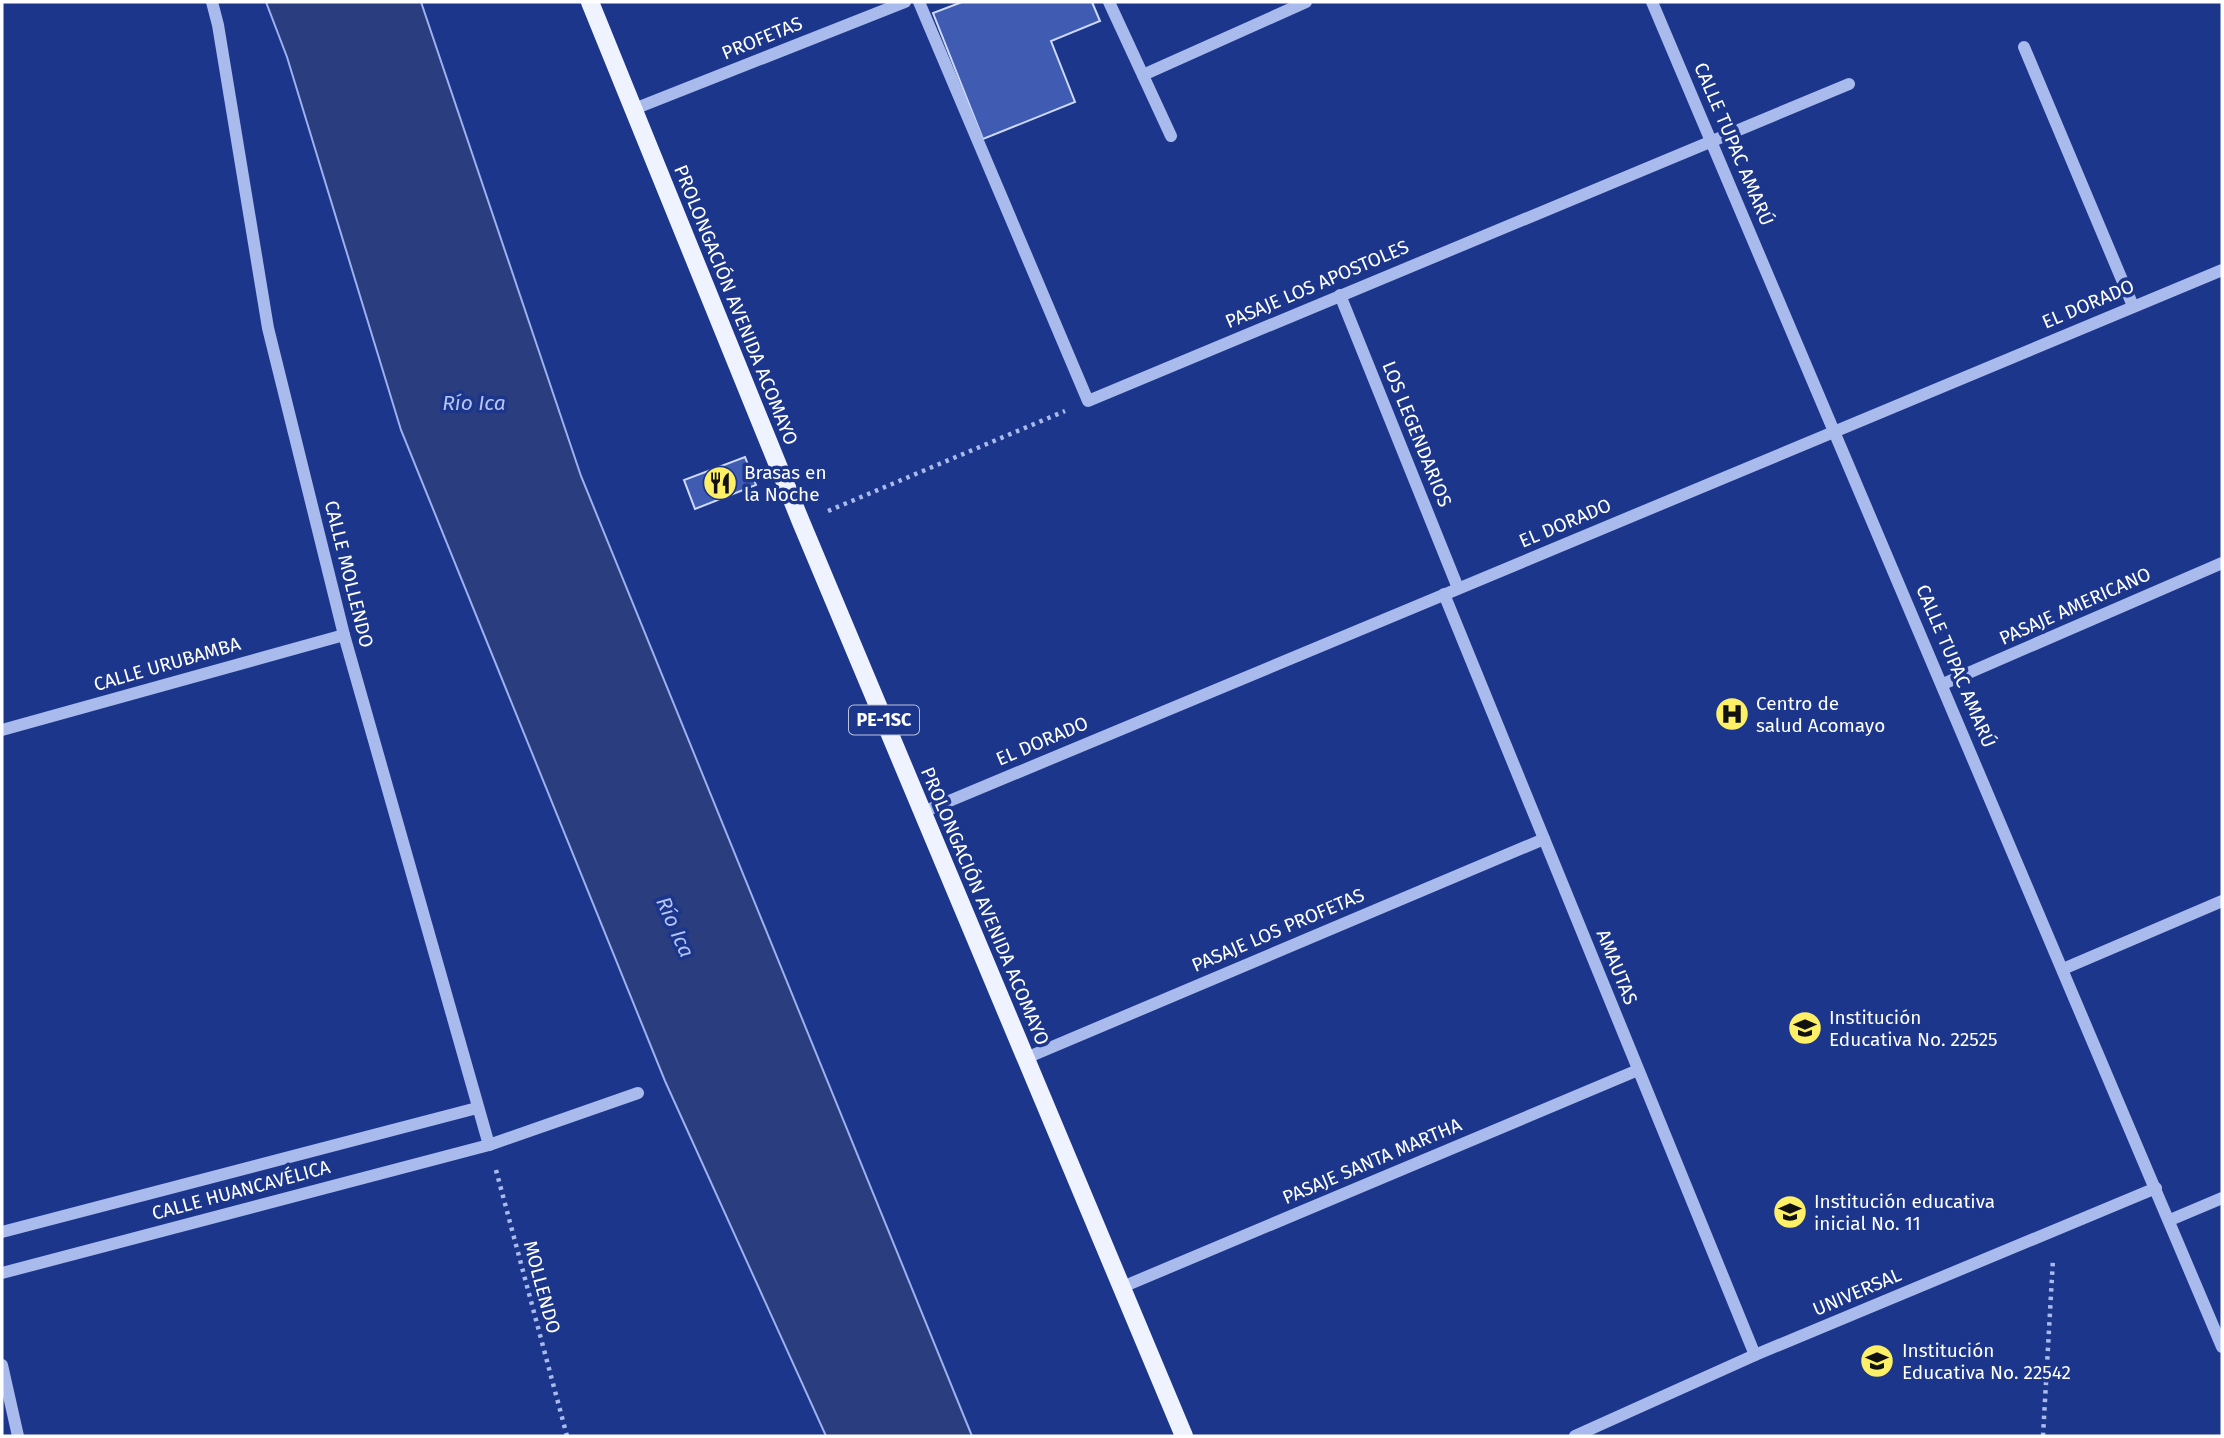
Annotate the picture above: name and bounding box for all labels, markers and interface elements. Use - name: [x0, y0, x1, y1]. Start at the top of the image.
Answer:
- street label: PROFETAS: [718, 11, 806, 65]
- street label: CALLE TUPAC AMARÚ: [1689, 59, 1779, 229]
- street label: PROLONGACIÓN AVENIDA ACOMAYO: [669, 162, 803, 448]
- street label: PASAJE LOS APOSTOLES: [1222, 235, 1412, 333]
- street label: EL DORADO: [2038, 274, 2138, 334]
- street label: LOS LEGENDARIOS: [1377, 358, 1457, 510]
- water label: Río Ica: [442, 390, 506, 416]
- place label: Brasas en la Noche: [744, 461, 827, 506]
- restaurant icon: Brasas en la Noche: [701, 464, 739, 502]
- street label: EL DORADO: [1515, 493, 1615, 553]
- street label: CALLE MOLLENDO: [320, 498, 378, 650]
- street label: PASAJE AMERICANO: [1996, 562, 2154, 650]
- street label: CALLE TUPAC AMARÚ: [1911, 581, 2001, 751]
- street label: CALLE URUBAMBA: [91, 632, 243, 696]
- place label: Centro de salud Acomayo: [1756, 692, 1885, 737]
- hospital icon: Centro de salud Acomayo: [1713, 695, 1751, 733]
- road number: PE-1SC: [849, 706, 919, 734]
- street label: EL DORADO: [992, 711, 1092, 771]
- street label: PROLONGACIÓN AVENIDA ACOMAYO: [916, 763, 1054, 1049]
- street label: PASAJE LOS PROFETAS: [1188, 883, 1368, 977]
- water label: Río Ica: [650, 893, 700, 961]
- street label: AMAUTAS: [1592, 926, 1642, 1008]
- place label: Institución Educativa No. 22525: [1829, 1006, 1998, 1051]
- school or university icon: Institución Educativa No. 22525: [1786, 1009, 1824, 1047]
- street label: PASAJE SANTA MARTHA: [1279, 1113, 1465, 1209]
- street label: CALLE HUANCAVÉLICA: [149, 1155, 333, 1225]
- place label: Institución educativa inicial No. 11: [1814, 1190, 1995, 1235]
- school or university icon: Institución educativa inicial No. 11: [1771, 1193, 1809, 1231]
- street label: MOLLENDO: [519, 1238, 565, 1336]
- street label: UNIVERSAL: [1809, 1263, 1905, 1321]
- place label: Institución Educativa No. 22542: [1902, 1339, 2071, 1384]
- school or university icon: Institución Educativa No. 22542: [1858, 1342, 1896, 1380]

